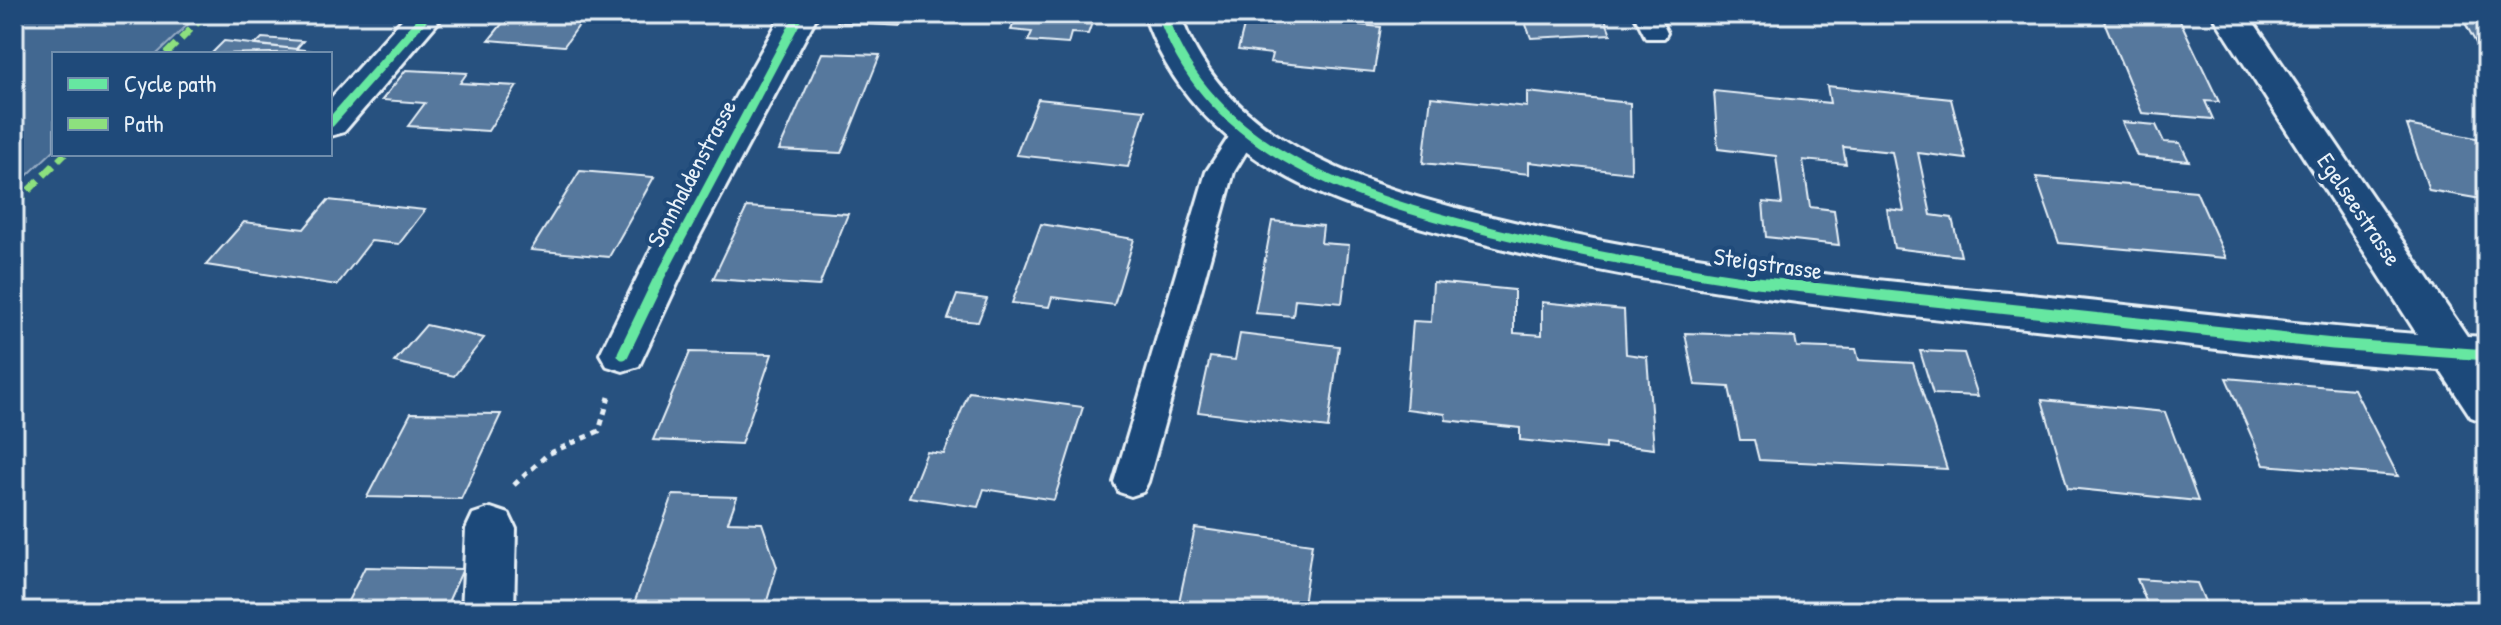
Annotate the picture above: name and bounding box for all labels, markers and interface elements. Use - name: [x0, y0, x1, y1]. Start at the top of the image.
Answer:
- legend: [52, 52, 332, 156]
- text: Cycle path: [124, 67, 216, 99]
- street label: Sonnhaldenstrasse: [639, 93, 743, 252]
- text: Path: [124, 107, 163, 139]
- street label: Egelseestrasse: [2310, 146, 2410, 272]
- street label: Steigstrasse: [1712, 240, 1825, 286]

